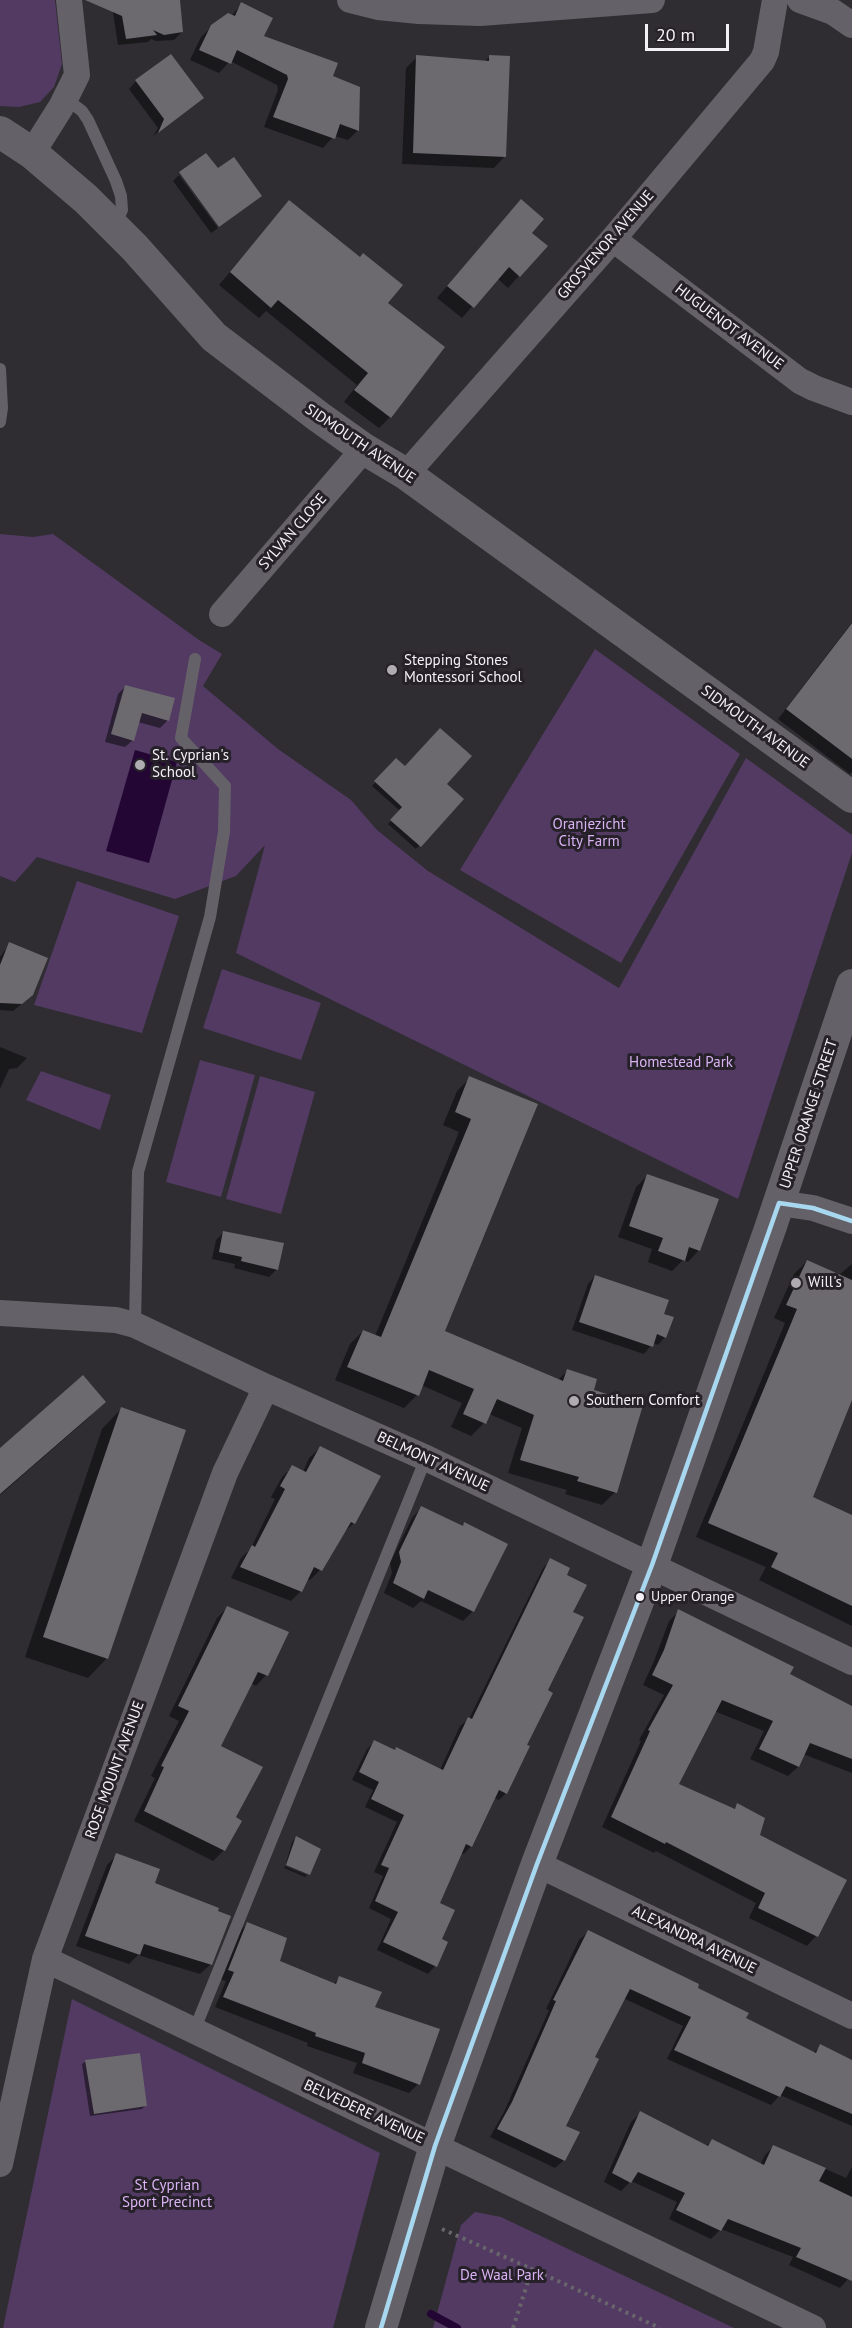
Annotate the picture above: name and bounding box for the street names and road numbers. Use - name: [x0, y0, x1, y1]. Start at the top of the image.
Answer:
- street label: GROSVENOR AVENUE: [554, 187, 658, 303]
- street label: HUGUENOT AVENUE: [671, 280, 787, 374]
- street label: SIDMOUTH AVENUE: [301, 400, 419, 488]
- street label: SYLVAN CLOSE: [255, 490, 331, 574]
- street label: SIDMOUTH AVENUE: [698, 682, 812, 772]
- street label: UPPER ORANGE STREET: [776, 1037, 842, 1191]
- street label: BELMONT AVENUE: [374, 1428, 492, 1496]
- street label: ROSE MOUNT AVENUE: [82, 1699, 148, 1841]
- street label: ALEXANDRA AVENUE: [629, 1902, 759, 1978]
- street label: BELVEDERE AVENUE: [301, 2076, 427, 2148]

